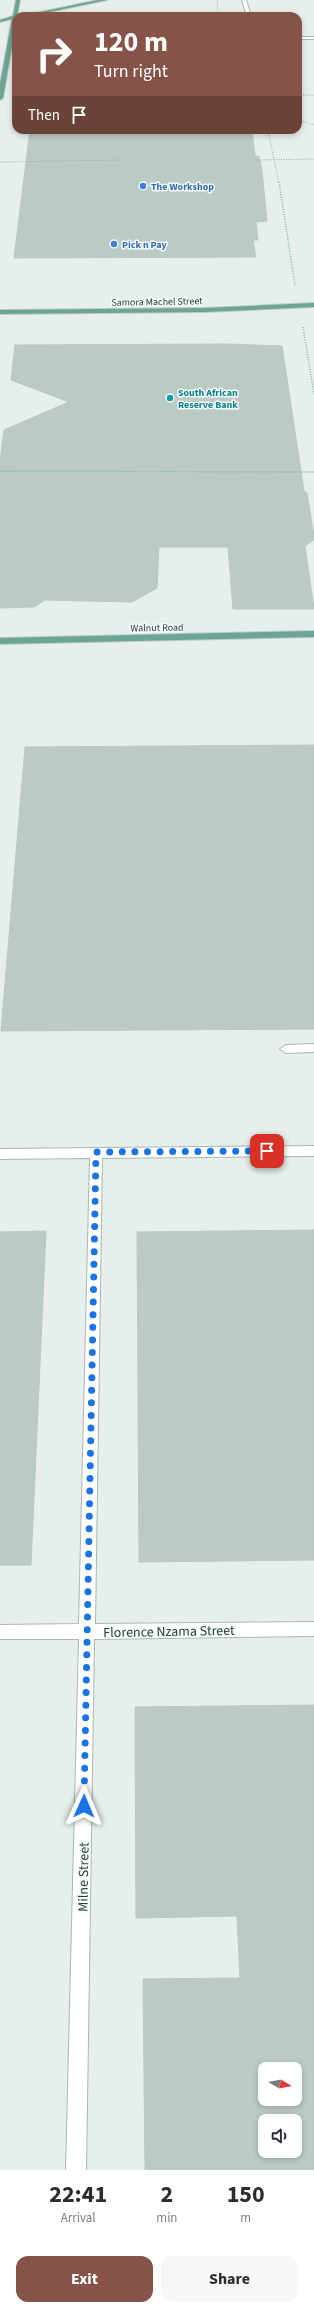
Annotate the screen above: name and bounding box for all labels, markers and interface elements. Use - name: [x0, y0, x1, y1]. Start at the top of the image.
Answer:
- text: 120 m: [94, 22, 168, 62]
- icon: right: [28, 28, 80, 80]
- text: Turn right: [94, 59, 168, 84]
- icon: arrive: [68, 104, 90, 126]
- text: Then: [28, 105, 60, 126]
- place label: The Workshop: [151, 180, 214, 194]
- marker: The Workshop: [138, 181, 148, 191]
- place label: Pick n Pay: [122, 238, 167, 252]
- marker: Pick n Pay: [109, 239, 119, 249]
- street label: Samora Machel Street: [111, 294, 203, 310]
- place label: South African Reserve Bank: [178, 386, 238, 412]
- marker: South African Reserve Bank: [165, 393, 175, 403]
- street label: Walnut Road: [130, 621, 184, 635]
- pin: [250, 1134, 284, 1168]
- icon: arrive: [256, 1140, 278, 1162]
- street label: Florence Nzama Street: [103, 1621, 235, 1643]
- position arrow: [63, 1785, 105, 1827]
- street label: Milne Street: [73, 1842, 95, 1912]
- north arrow: [258, 2062, 302, 2106]
- map controls: [258, 2062, 302, 2158]
- button: sound: [258, 2114, 302, 2158]
- text: 22:41: [49, 2177, 107, 2212]
- text: 2: [161, 2177, 173, 2212]
- text: 150: [227, 2177, 265, 2212]
- text: Arrival: [61, 2209, 96, 2227]
- text: min: [156, 2209, 177, 2227]
- text: m: [240, 2209, 251, 2227]
- button: Exit: [16, 2256, 153, 2302]
- button: Share: [161, 2256, 298, 2302]

